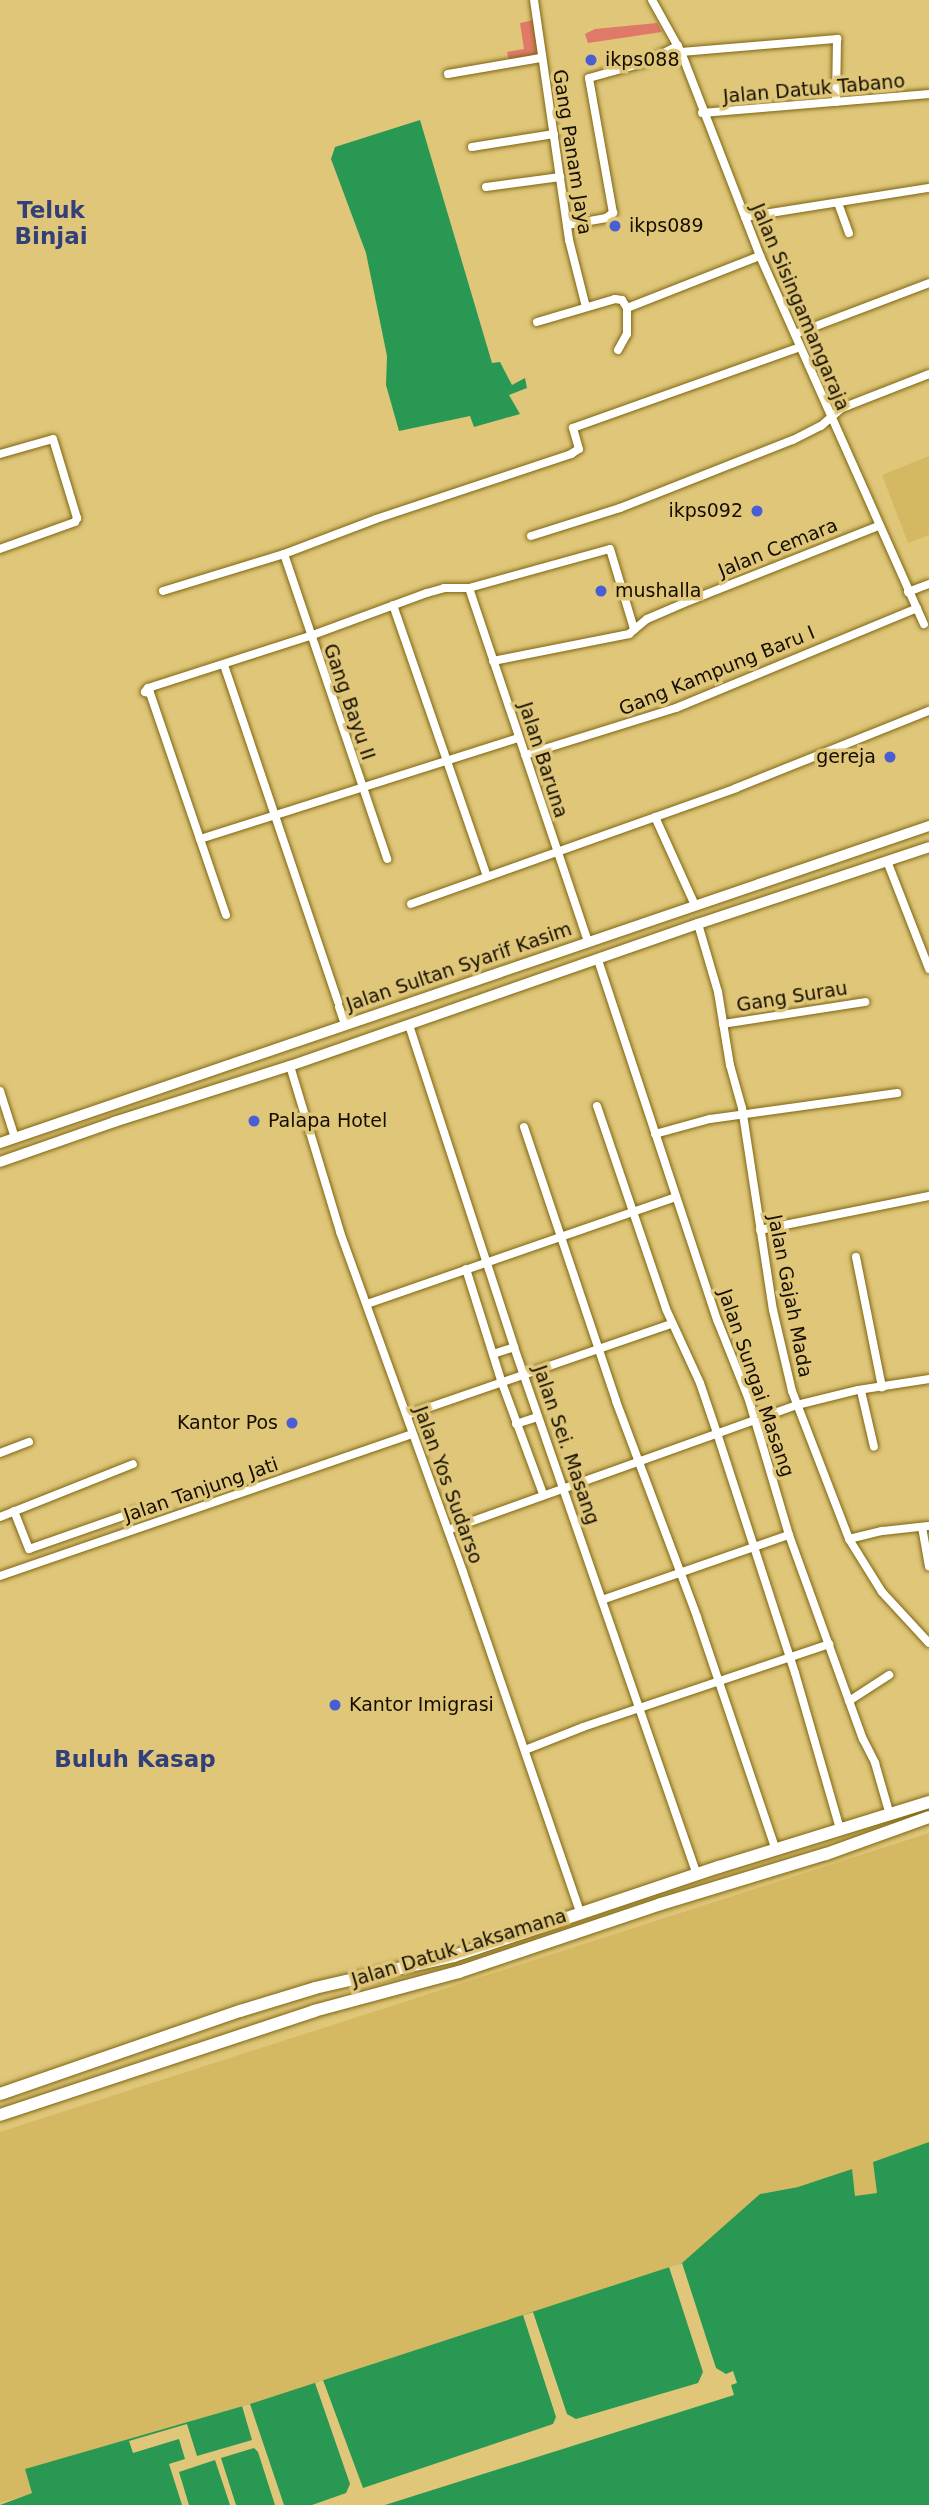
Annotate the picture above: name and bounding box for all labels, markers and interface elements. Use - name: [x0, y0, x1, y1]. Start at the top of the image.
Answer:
- place label: ikps088: [605, 49, 680, 71]
- marker: ikps088: [583, 52, 599, 68]
- street label: Gang Panam Jaya: [548, 68, 596, 236]
- street label: Jalan Datuk Tabano: [722, 70, 906, 108]
- district label: Teluk Binjai: [14, 196, 88, 250]
- street label: Jalan Sisingamangaraja: [746, 200, 854, 414]
- place label: ikps089: [629, 215, 704, 237]
- marker: ikps089: [607, 218, 623, 234]
- place label: ikps092: [668, 500, 743, 522]
- marker: ikps092: [749, 503, 765, 519]
- street label: Jalan Cemara: [715, 514, 841, 582]
- place label: mushalla: [615, 580, 701, 602]
- marker: mushalla: [593, 583, 609, 599]
- street label: Gang Kampung Baru I: [616, 621, 818, 721]
- street label: Gang Bayu II: [318, 641, 380, 763]
- street label: Jalan Baruna: [514, 699, 572, 821]
- place label: gereja: [816, 746, 876, 768]
- marker: gereja: [882, 749, 898, 765]
- street label: Jalan Sultan Syarif Kasim: [343, 918, 575, 1016]
- street label: Gang Surau: [735, 977, 849, 1017]
- place label: Palapa Hotel: [268, 1110, 387, 1132]
- marker: Palapa Hotel: [246, 1113, 262, 1129]
- street label: Jalan Gajah Mada: [763, 1213, 817, 1379]
- street label: Jalan Sungai Masang: [713, 1286, 799, 1480]
- street label: Jalan Sei. Masang: [528, 1362, 604, 1528]
- street label: Jalan Yos Sudarso: [409, 1403, 487, 1567]
- place label: Kantor Pos: [177, 1412, 278, 1434]
- marker: Kantor Pos: [284, 1415, 300, 1431]
- street label: Jalan Tanjung Jati: [121, 1453, 281, 1527]
- place label: Kantor Imigrasi: [349, 1694, 494, 1716]
- marker: Kantor Imigrasi: [327, 1697, 343, 1713]
- district label: Buluh Kasap: [54, 1745, 216, 1773]
- street label: Jalan Datuk Laksamana: [349, 1904, 569, 1992]

